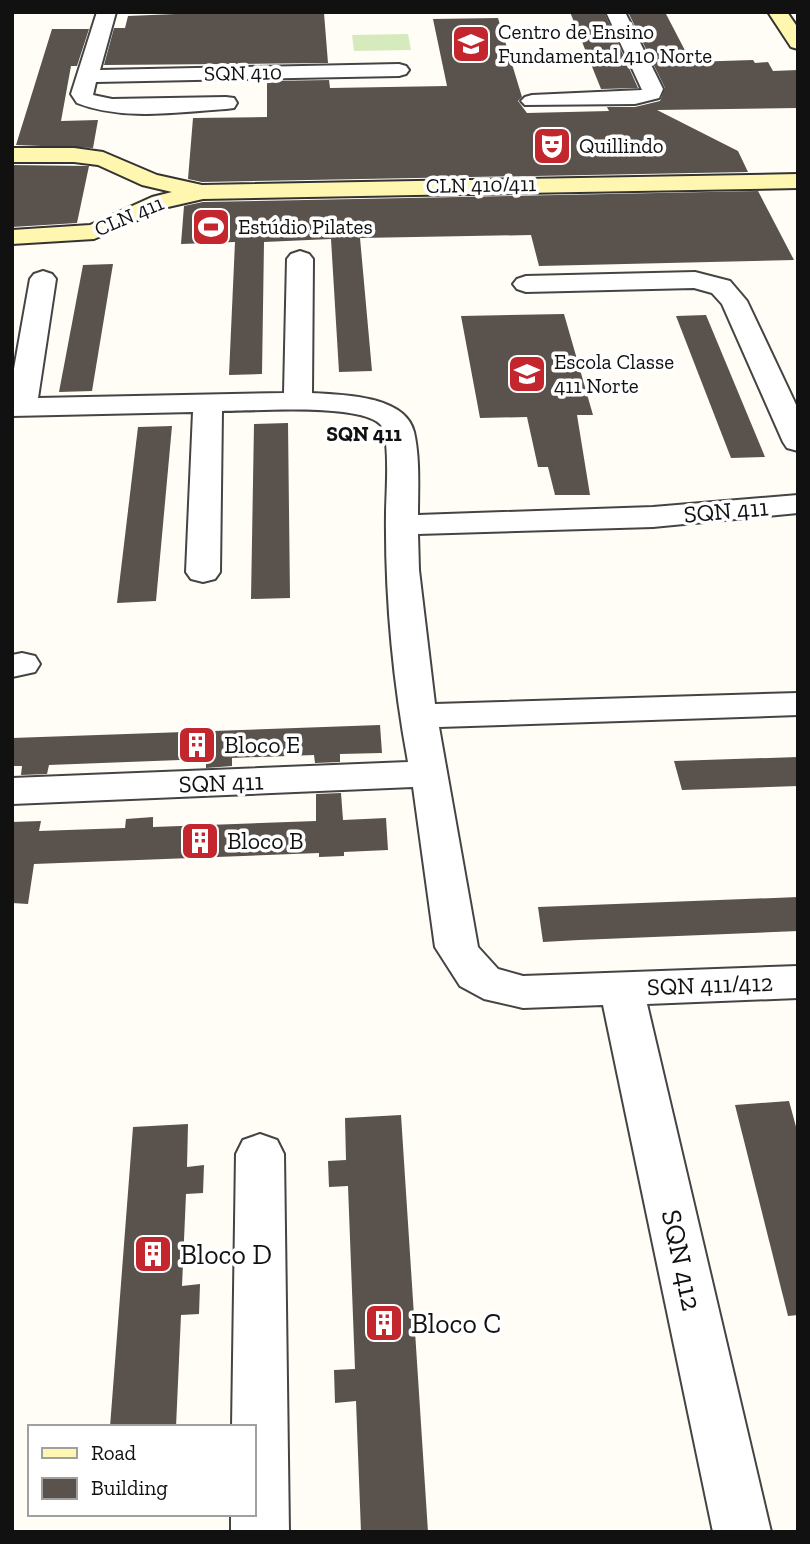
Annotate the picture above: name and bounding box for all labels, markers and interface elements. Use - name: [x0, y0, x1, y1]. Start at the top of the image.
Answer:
- place label: Centro de Ensino Fundamental 410 Norte: [498, 19, 712, 68]
- school or university icon: Centro de Ensino Fundamental 410 Norte: [450, 23, 492, 65]
- street label: SQN 410: [204, 59, 282, 86]
- theatre icon: Quillindo: [531, 125, 573, 167]
- place label: Quillindo: [579, 133, 664, 158]
- street label: CLN 410/411: [426, 171, 536, 198]
- street label: CLN 411: [90, 190, 167, 241]
- sports icon: Estúdio Pilates: [190, 206, 232, 248]
- place label: Estúdio Pilates: [238, 214, 373, 239]
- place label: Escola Classe 411 Norte: [554, 349, 674, 398]
- school or university icon: Escola Classe 411 Norte: [506, 353, 548, 395]
- district label: SQN 411: [326, 421, 402, 446]
- street label: SQN 411: [682, 492, 769, 529]
- building icon: Bloco E: [176, 724, 218, 766]
- place label: Bloco E: [224, 730, 300, 759]
- street label: SQN 411: [178, 767, 264, 798]
- building icon: Bloco B: [179, 820, 221, 862]
- place label: Bloco B: [227, 826, 303, 855]
- street label: SQN 411/412: [646, 968, 774, 1001]
- street label: SQN 412: [655, 1207, 708, 1314]
- building icon: Bloco D: [132, 1233, 174, 1275]
- place label: Bloco D: [180, 1238, 272, 1271]
- building icon: Bloco C: [363, 1302, 405, 1344]
- place label: Bloco C: [411, 1307, 501, 1340]
- legend: [28, 1425, 256, 1516]
- text: Road: [91, 1440, 137, 1465]
- text: Building: [91, 1475, 168, 1500]

